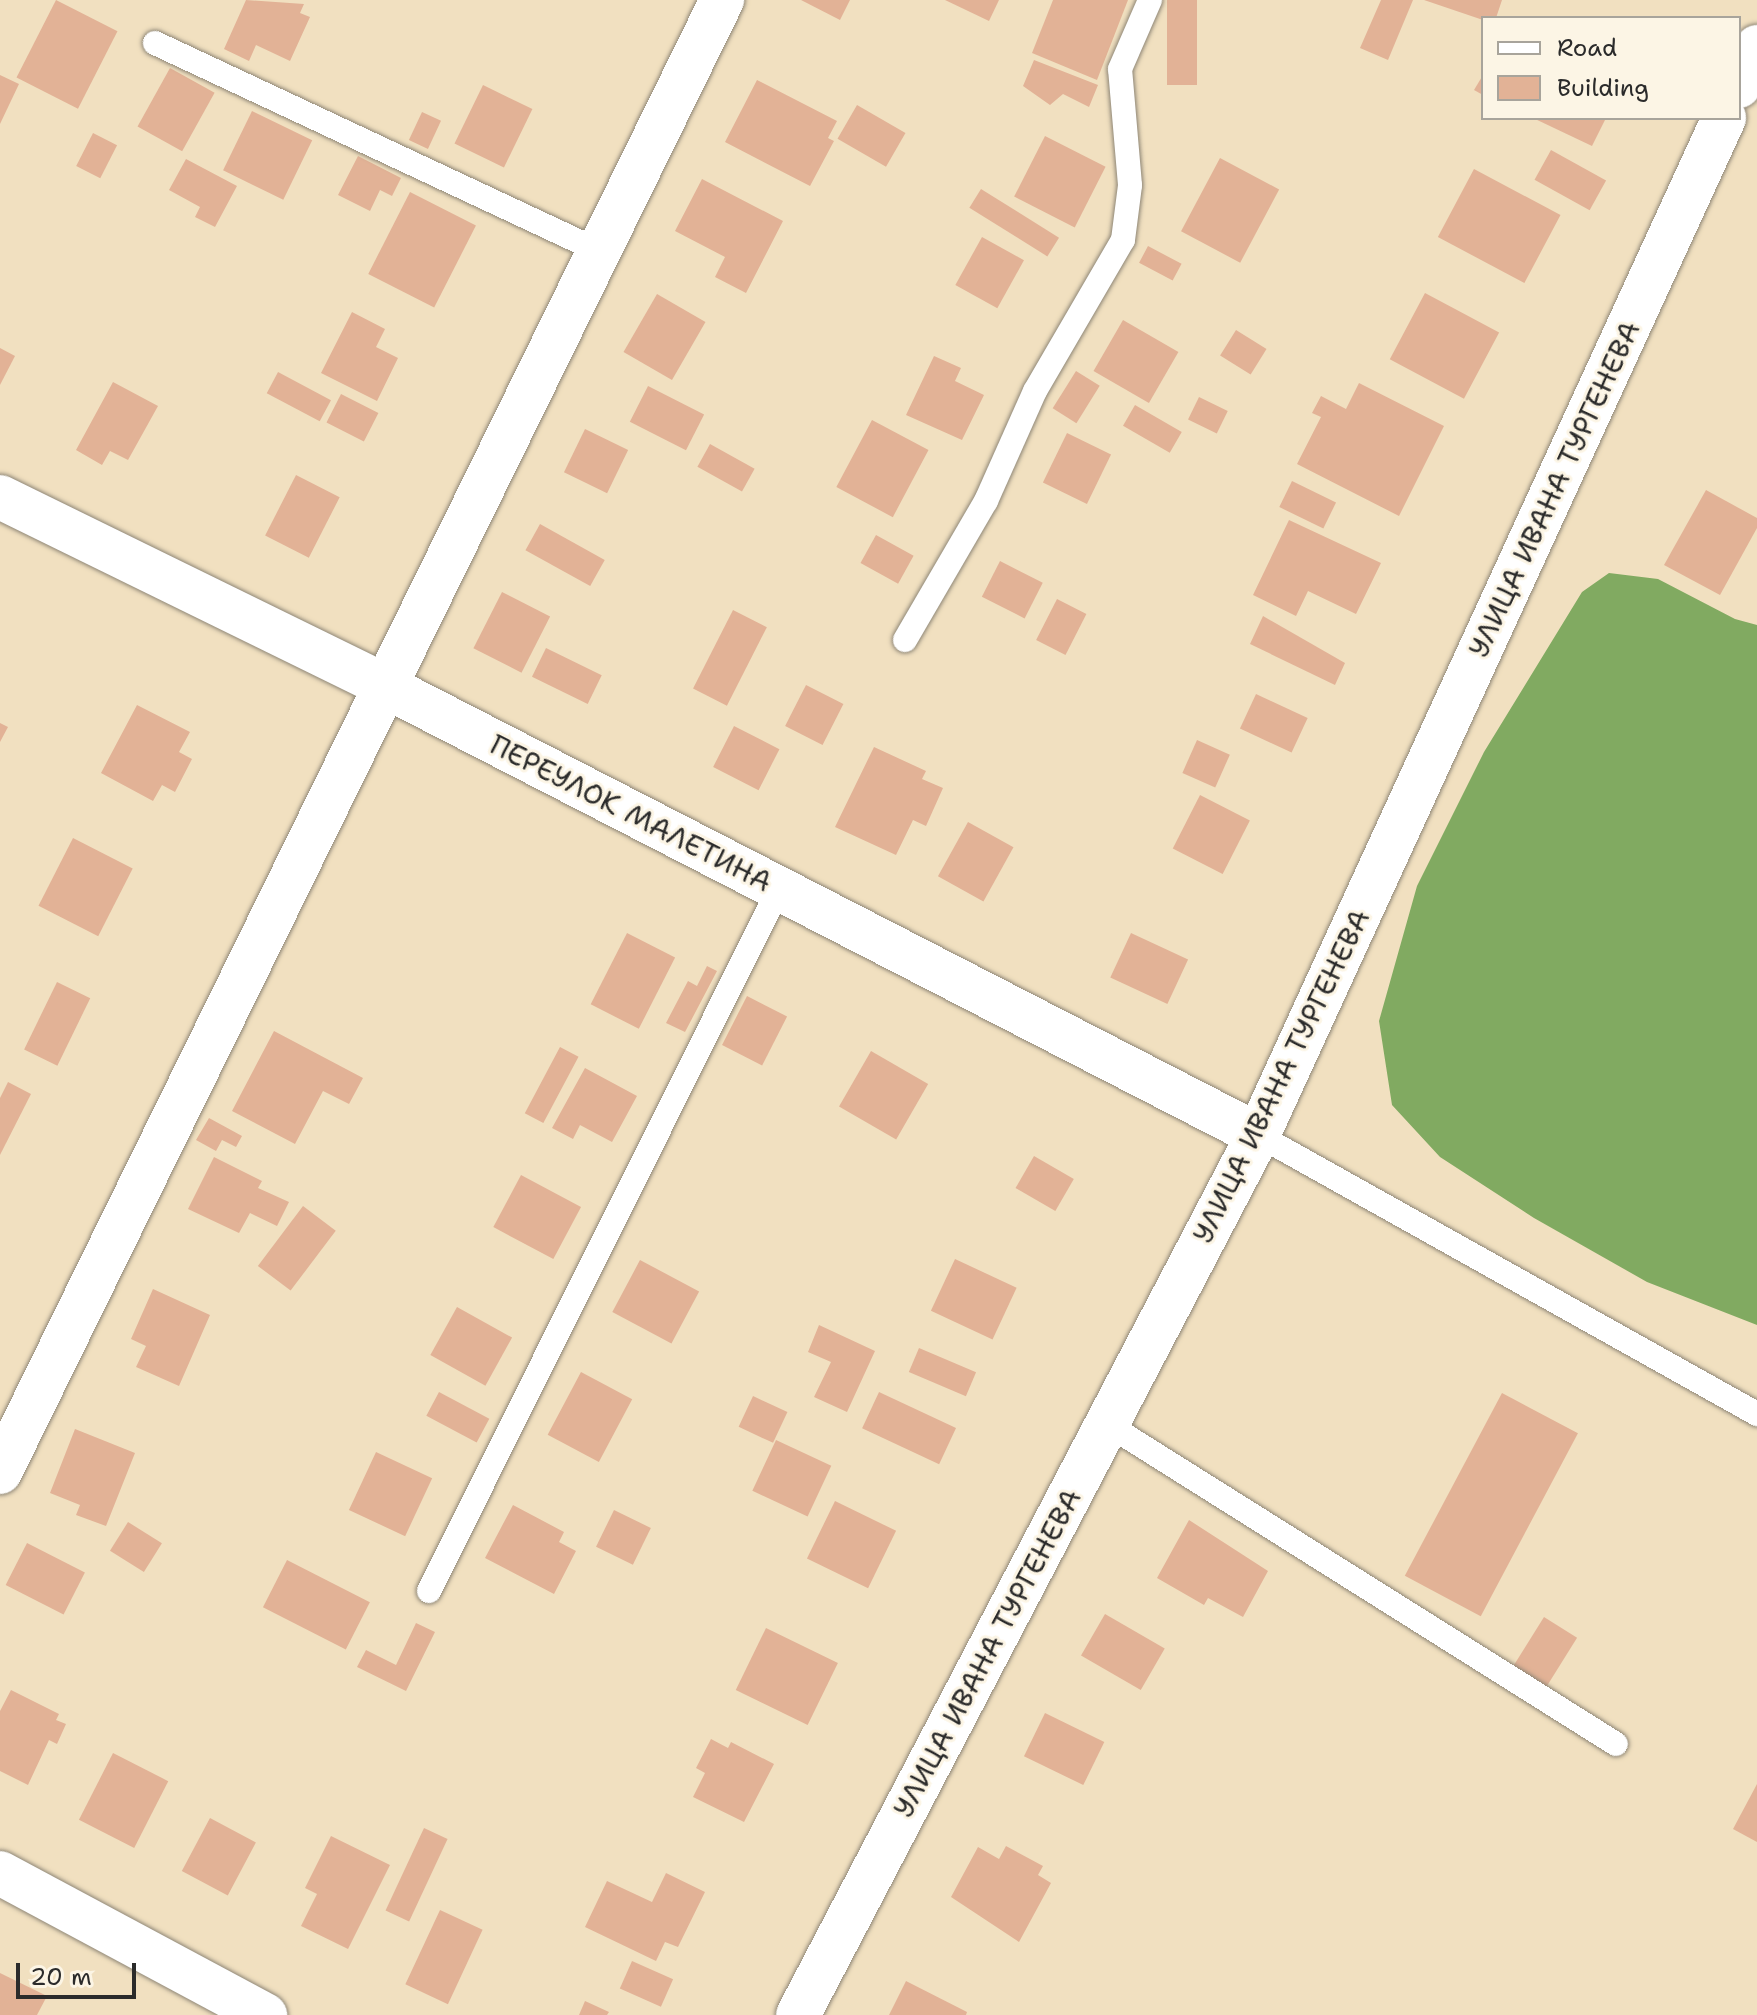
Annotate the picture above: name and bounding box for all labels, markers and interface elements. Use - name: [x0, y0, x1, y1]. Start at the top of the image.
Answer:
- legend: [1481, 16, 1741, 120]
- text: Road: [1557, 32, 1617, 64]
- text: Building: [1557, 72, 1649, 104]
- street label: УЛИЦА ИВАНА ТУРГЕНЕВА: [1461, 316, 1647, 662]
- street label: ПЕРЕУЛОК МАЛЕТИНА: [485, 727, 777, 899]
- street label: УЛИЦА ИВАНА ТУРГЕНЕВА: [1185, 904, 1377, 1248]
- street label: УЛИЦА ИВАНА ТУРГЕНЕВА: [886, 1483, 1088, 1823]
- scale bar: [20, 1947, 140, 1997]
- text: 20 m: [30, 1961, 92, 1993]

